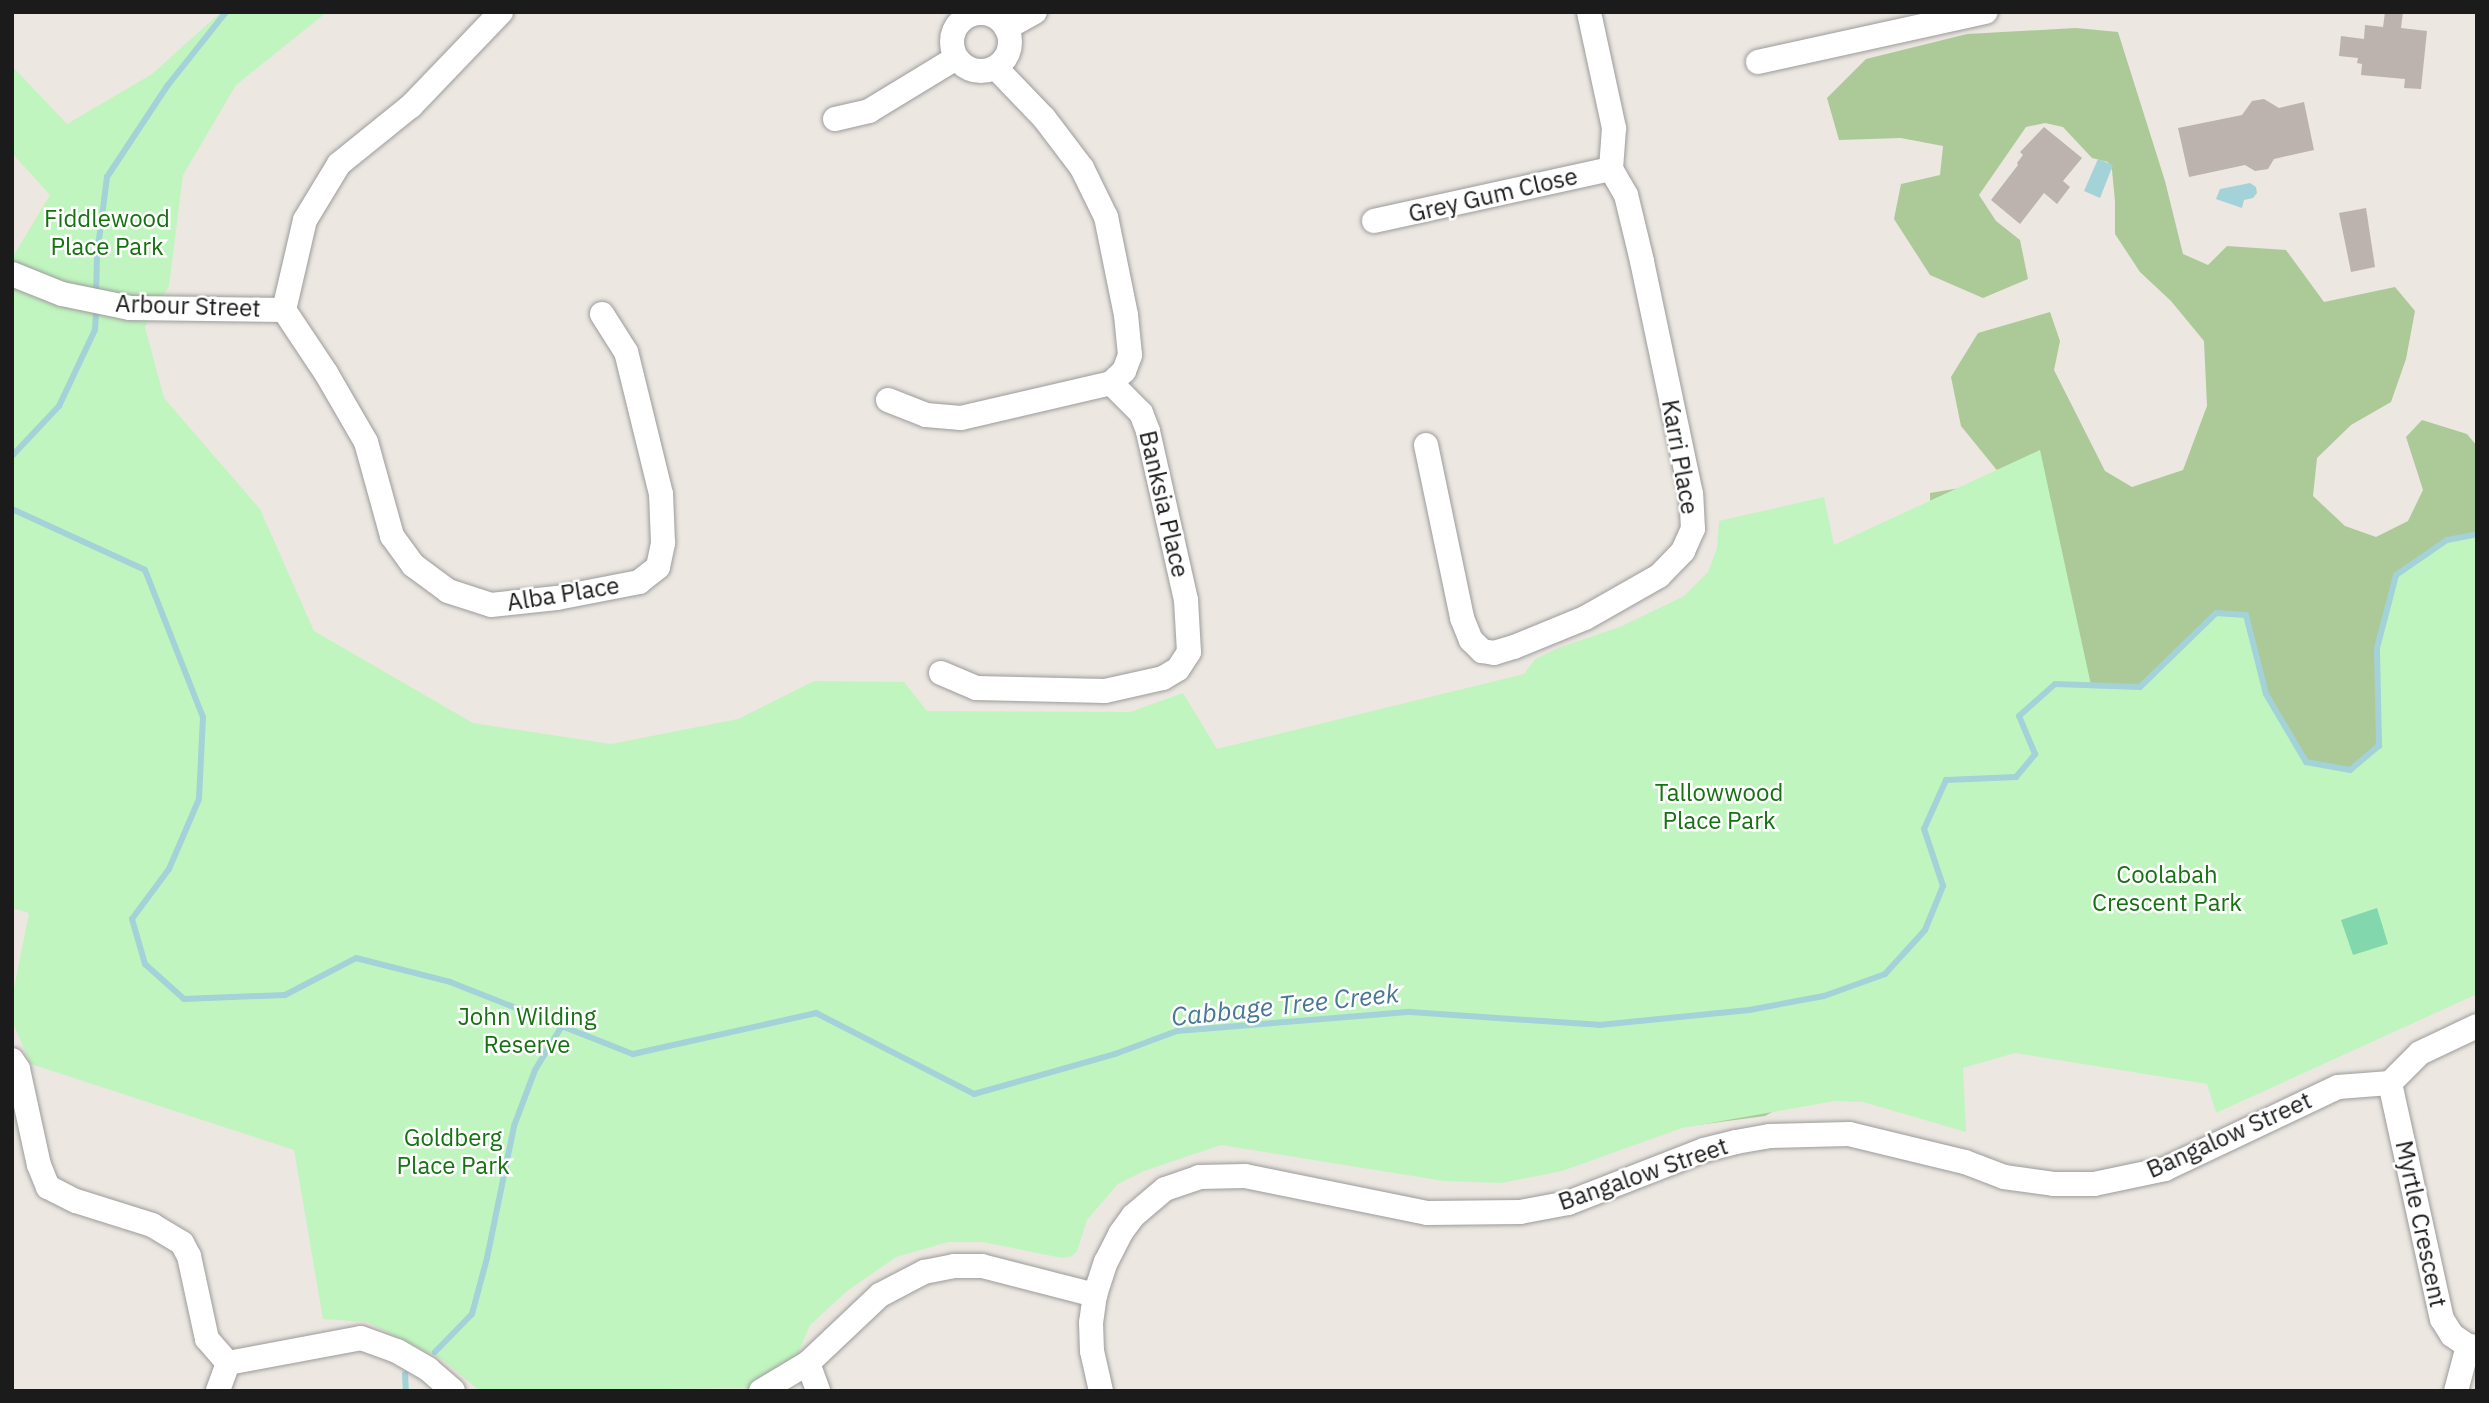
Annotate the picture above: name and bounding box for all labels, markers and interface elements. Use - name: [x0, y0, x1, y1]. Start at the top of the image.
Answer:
- street label: Grey Gum Close: [1406, 162, 1580, 228]
- park label: Fiddlewood Place Park: [44, 205, 170, 261]
- street label: Arbour Street: [115, 289, 261, 323]
- street label: Karri Place: [1656, 397, 1704, 517]
- street label: Banksia Place: [1133, 428, 1195, 580]
- street label: Alba Place: [505, 571, 621, 617]
- park label: Tallowwood Place Park: [1655, 779, 1783, 835]
- park label: Coolabah Crescent Park: [2092, 861, 2242, 917]
- water label: Cabbage Tree Creek: [1170, 978, 1400, 1032]
- park label: John Wilding Reserve: [458, 1003, 596, 1059]
- street label: Bangalow Street: [2142, 1086, 2316, 1184]
- park label: Goldberg Place Park: [396, 1124, 510, 1180]
- street label: Bangalow Street: [1554, 1132, 1732, 1216]
- street label: Myrtle Crescent: [2389, 1138, 2453, 1310]

